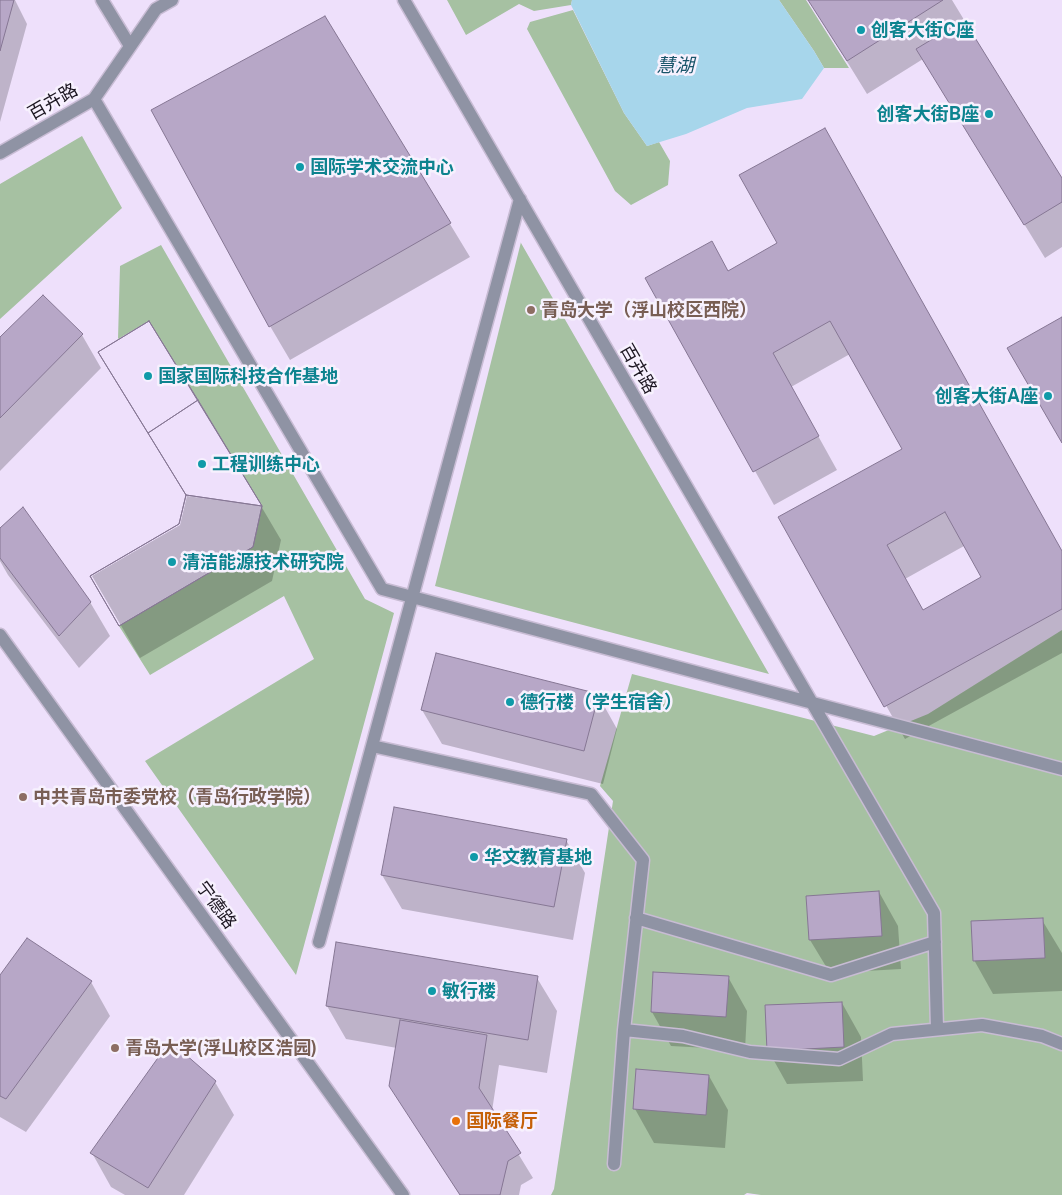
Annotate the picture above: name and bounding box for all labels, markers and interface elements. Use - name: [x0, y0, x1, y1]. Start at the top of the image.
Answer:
- place label: 创客大街C座: [871, 19, 974, 41]
- marker: 创客大街C座: [855, 24, 867, 36]
- water label: 慧湖: [656, 55, 694, 77]
- street label: 百卉路: [24, 79, 82, 125]
- place label: 创客大街B座: [877, 103, 979, 125]
- marker: 创客大街B座: [983, 108, 995, 120]
- place label: 国际学术交流中心: [310, 156, 454, 178]
- marker: 国际学术交流中心: [294, 161, 306, 173]
- place label: 青岛大学（浮山校区西院）: [541, 299, 757, 321]
- marker: 青岛大学（浮山校区西院）: [525, 304, 537, 316]
- street label: 百卉路: [615, 340, 661, 398]
- place label: 国家国际科技合作基地: [158, 365, 338, 387]
- marker: 国家国际科技合作基地: [142, 370, 154, 382]
- place label: 创客大街A座: [935, 385, 1038, 407]
- marker: 创客大街A座: [1042, 390, 1054, 402]
- place label: 工程训练中心: [212, 453, 320, 475]
- marker: 工程训练中心: [196, 458, 208, 470]
- place label: 清洁能源技术研究院: [182, 551, 344, 573]
- marker: 清洁能源技术研究院: [166, 556, 178, 568]
- place label: 德行楼（学生宿舍）: [520, 691, 682, 713]
- marker: 德行楼（学生宿舍）: [504, 696, 516, 708]
- place label: 中共青岛市委党校（青岛行政学院）: [33, 786, 321, 808]
- marker: 中共青岛市委党校（青岛行政学院）: [17, 791, 29, 803]
- place label: 华文教育基地: [484, 846, 592, 868]
- marker: 华文教育基地: [468, 851, 480, 863]
- street label: 宁德路: [191, 877, 241, 933]
- place label: 敏行楼: [442, 980, 496, 1002]
- marker: 敏行楼: [426, 985, 438, 997]
- place label: 青岛大学(浮山校区浩园): [125, 1037, 317, 1059]
- marker: 青岛大学(浮山校区浩园): [109, 1042, 121, 1054]
- place label: 国际餐厅: [466, 1110, 538, 1132]
- marker: 国际餐厅: [450, 1115, 462, 1127]

